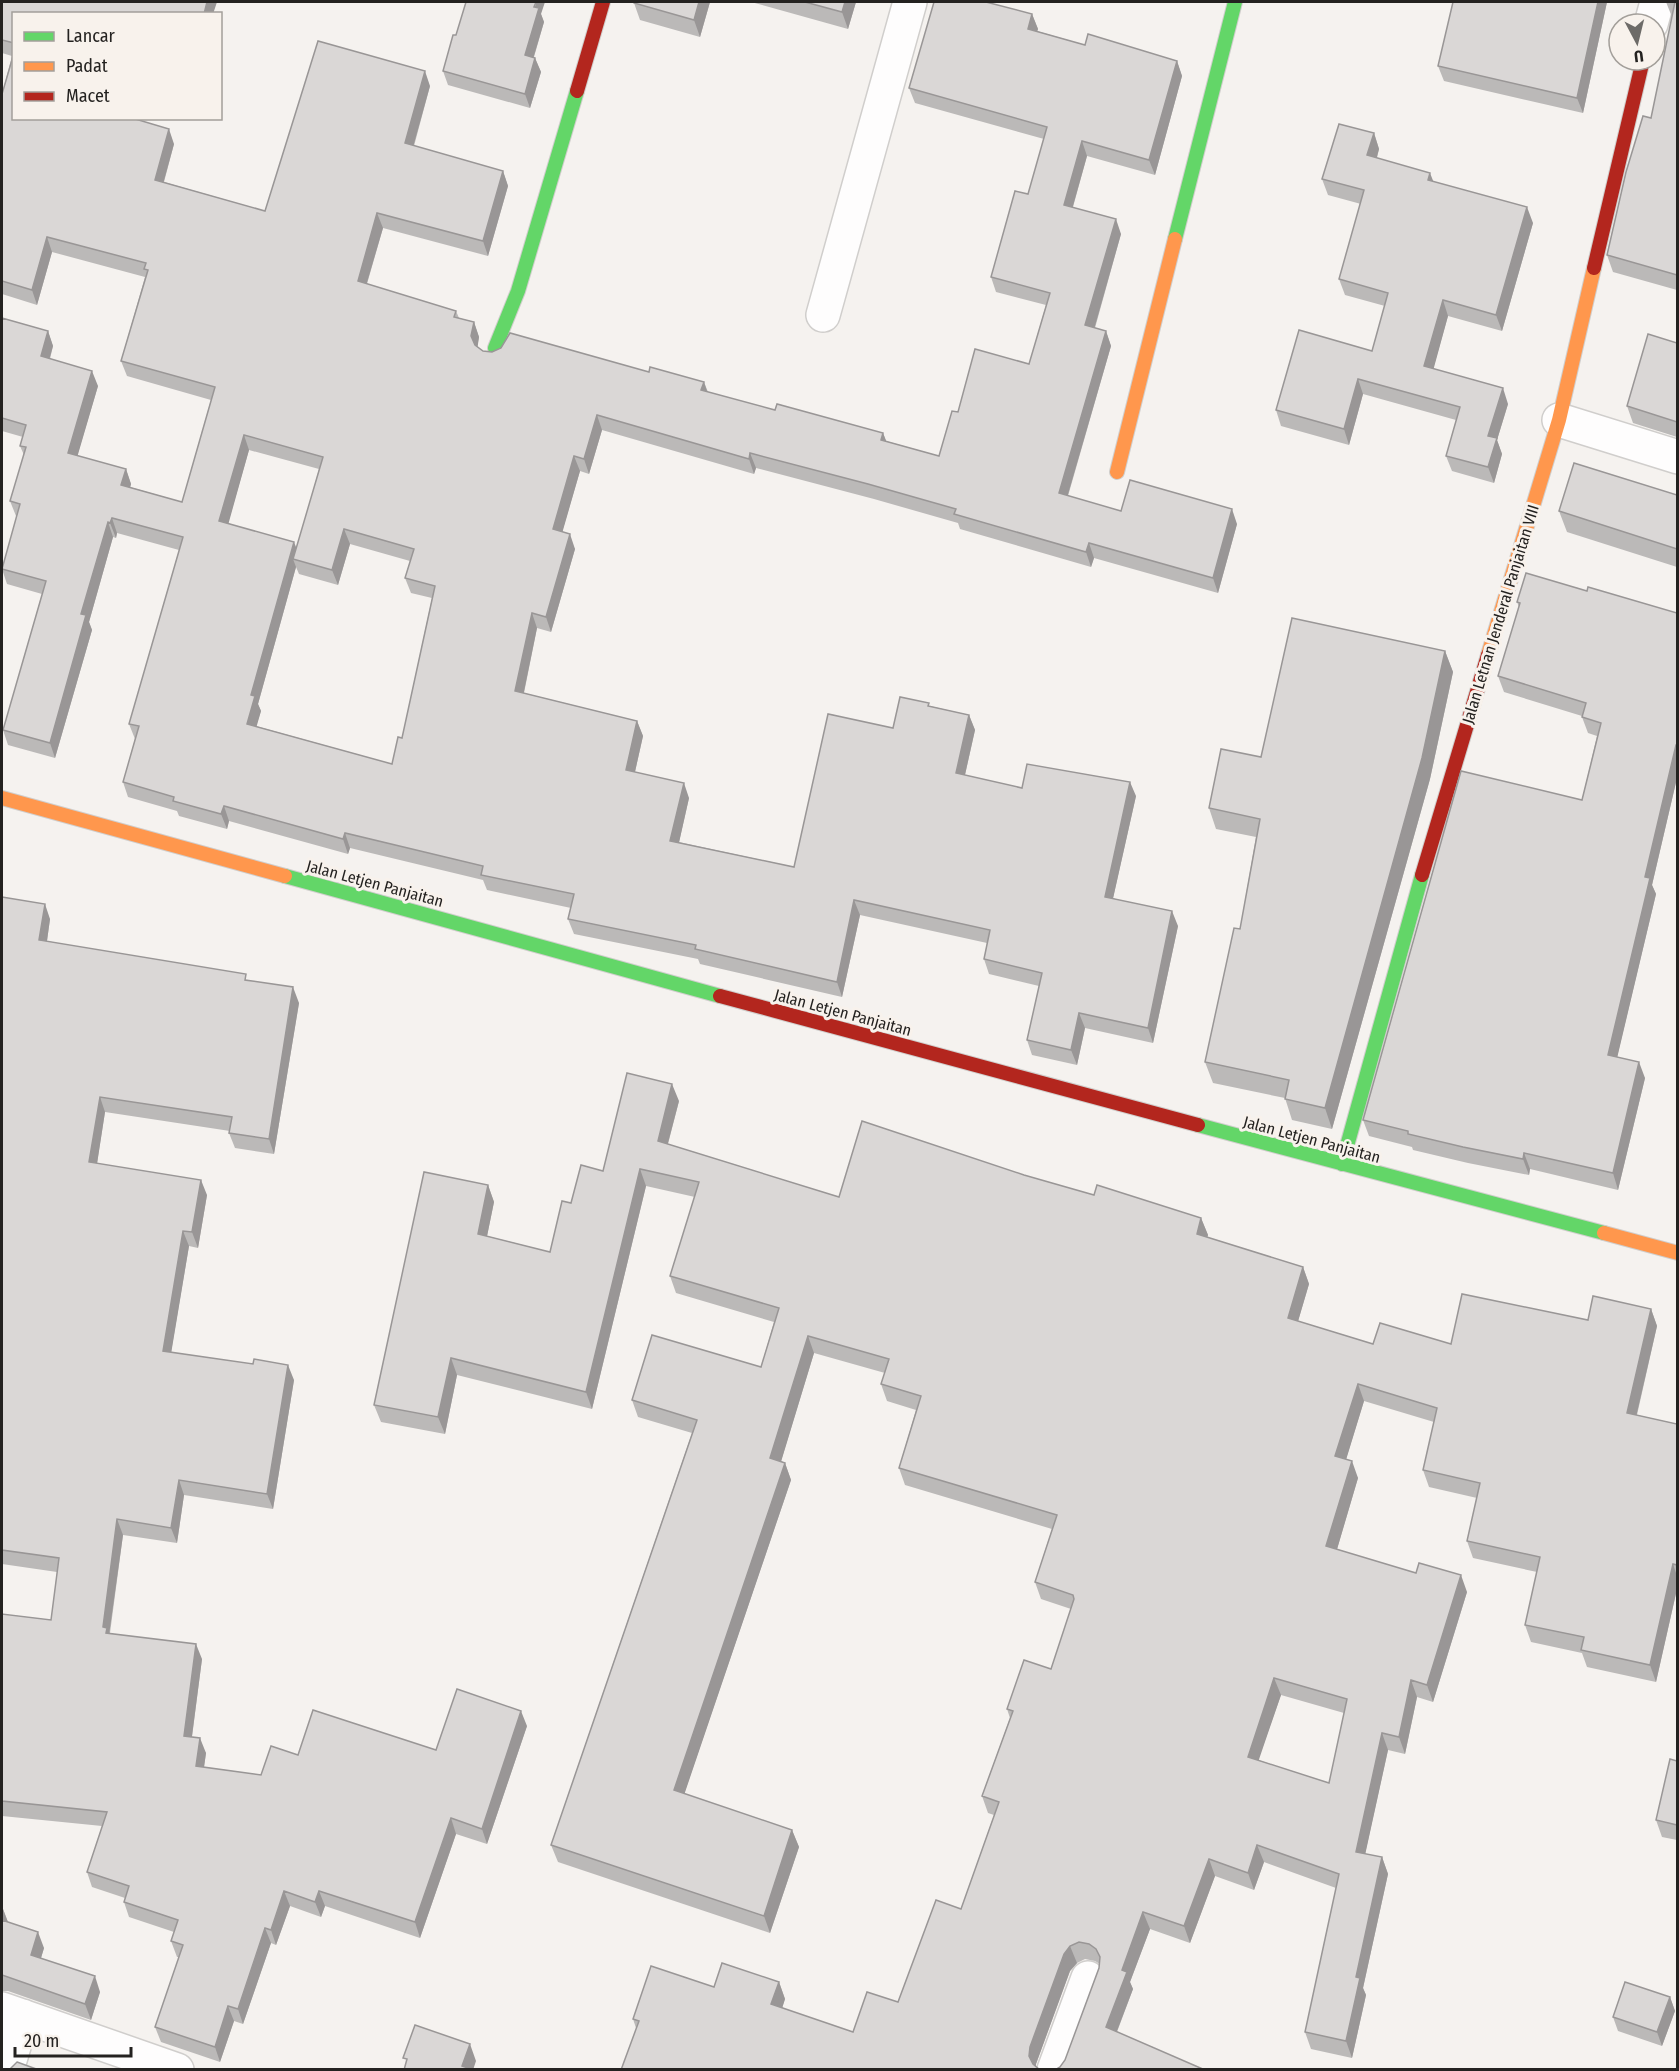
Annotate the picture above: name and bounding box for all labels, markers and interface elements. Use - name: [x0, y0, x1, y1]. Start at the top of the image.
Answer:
- legend: [12, 12, 222, 120]
- north arrow: [1607, 12, 1667, 72]
- text: Lancar: [66, 25, 115, 47]
- text: U: [1633, 46, 1645, 66]
- text: Padat: [66, 55, 108, 77]
- text: Macet: [66, 85, 110, 107]
- street label: Jalan Letnan Jenderal Panjaitan VIII: [1458, 502, 1543, 726]
- street label: Jalan Letjen Panjaitan: [304, 856, 446, 911]
- street label: Jalan Letjen Panjaitan: [772, 985, 914, 1040]
- street label: Jalan Letjen Panjaitan: [1241, 1112, 1383, 1167]
- scale bar: [15, 2020, 130, 2058]
- text: 20 m: [24, 2030, 59, 2052]

